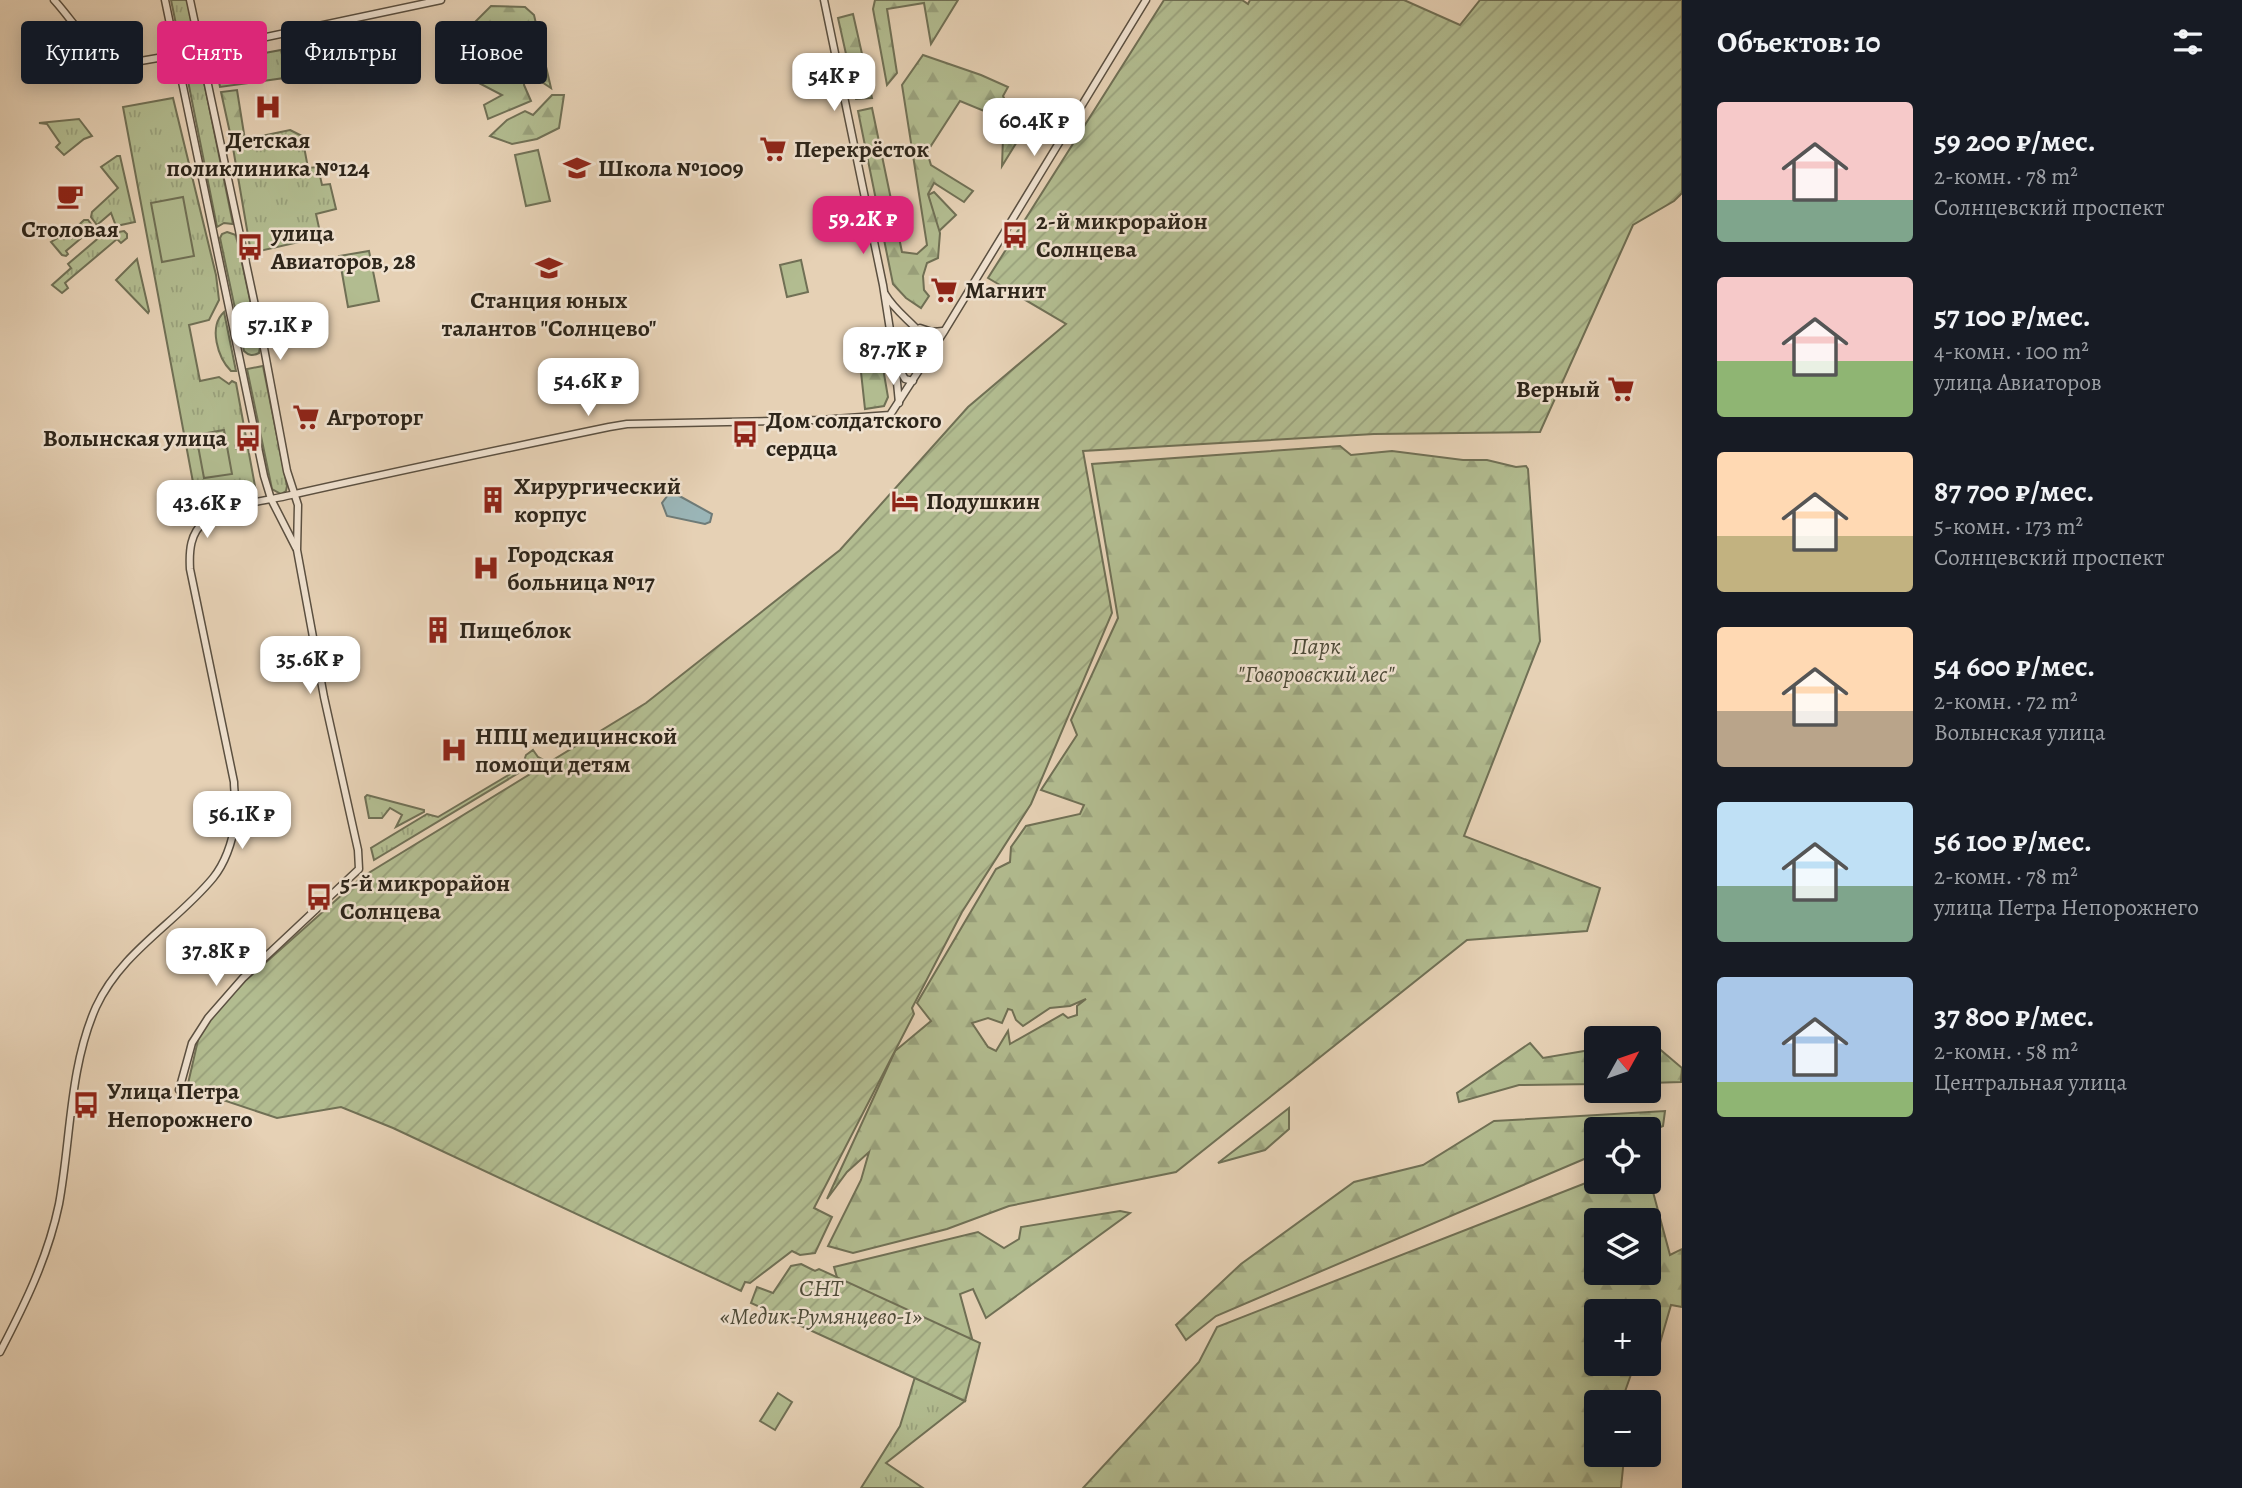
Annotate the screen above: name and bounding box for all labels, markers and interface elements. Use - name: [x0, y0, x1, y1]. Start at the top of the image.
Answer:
- chip: Купить: [21, 21, 143, 84]
- chip: Снять: [157, 21, 267, 84]
- chip: Фильтры: [281, 21, 421, 84]
- chip: Новое: [435, 21, 547, 84]
- text: Объектов: 10: [1717, 22, 1880, 62]
- icon: filters: [2169, 23, 2207, 61]
- pin: 54K ₽: [785, 54, 883, 113]
- text: 54K ₽: [808, 60, 860, 91]
- hospital icon: Детская поликлиника №124: [253, 92, 283, 122]
- pin: 60.4K ₽: [969, 99, 1099, 158]
- text: 60.4K ₽: [999, 105, 1069, 136]
- text: 59 200 ₽/мес.: [1934, 121, 2096, 161]
- place label: Детская поликлиника №124: [166, 124, 370, 184]
- icon: home: [1773, 130, 1857, 214]
- place label: Перекрёсток: [794, 133, 929, 165]
- supermarket icon: Перекрёсток: [758, 134, 788, 164]
- place label: Школа №1009: [598, 152, 744, 184]
- school or university icon: Школа №1009: [562, 153, 592, 183]
- text: 2-комн. · 78 m²: [1934, 161, 2078, 192]
- cafe icon: Столовая: [55, 181, 85, 211]
- text: Солнцевский проспект: [1934, 192, 2164, 223]
- pin: 59.2K ₽: [798, 196, 928, 256]
- text: 59.2K ₽: [829, 203, 897, 234]
- place label: 2-й микрорайон Солнцева: [1036, 205, 1208, 265]
- place label: Столовая: [21, 213, 119, 245]
- place label: улица Авиаторов, 28: [270, 217, 416, 277]
- bus stop icon: 2-й микрорайон Солнцева: [1000, 220, 1030, 250]
- bus stop icon: улица Авиаторов, 28: [235, 232, 265, 262]
- school or university icon: Станция юных талантов "Солнцево": [534, 253, 564, 283]
- place label: Магнит: [965, 274, 1046, 306]
- supermarket icon: Магнит: [929, 275, 959, 305]
- place label: Станция юных талантов "Солнцево": [442, 284, 656, 344]
- text: 57 100 ₽/мес.: [1934, 296, 2091, 336]
- pin: 57.1K ₽: [215, 302, 345, 362]
- icon: home: [1773, 305, 1857, 389]
- text: 57.1K ₽: [248, 309, 313, 340]
- pin: 87.7K ₽: [828, 328, 958, 387]
- text: 87.7K ₽: [859, 334, 927, 365]
- text: 4-комн. · 100 m²: [1934, 336, 2089, 367]
- pin: 54.6K ₽: [523, 358, 653, 418]
- text: 54.6K ₽: [554, 365, 622, 396]
- text: улица Авиаторов: [1934, 367, 2102, 398]
- place label: Верный: [1516, 373, 1600, 405]
- supermarket icon: Верный: [1606, 374, 1636, 404]
- place label: Агроторг: [326, 401, 424, 433]
- supermarket icon: Агроторг: [291, 402, 321, 432]
- place label: Дом солдатского сердца: [766, 404, 942, 464]
- bus stop icon: Дом солдатского сердца: [730, 419, 760, 449]
- place label: Волынская улица: [43, 422, 228, 454]
- bus stop icon: Волынская улица: [233, 423, 263, 453]
- place label: Хирургический корпус: [514, 470, 681, 530]
- text: 87 700 ₽/мес.: [1934, 471, 2094, 511]
- pin: 43.6K ₽: [142, 480, 272, 540]
- icon: home: [1773, 480, 1857, 564]
- building icon: Хирургический корпус: [478, 485, 508, 515]
- place label: Подушкин: [926, 485, 1040, 517]
- hotel icon: Подушкин: [890, 486, 920, 516]
- text: 43.6K ₽: [173, 487, 241, 518]
- text: 5-комн. · 173 m²: [1934, 511, 2083, 542]
- place label: Городская больница №17: [507, 538, 655, 598]
- text: Солнцевский проспект: [1934, 542, 2164, 573]
- hospital icon: Городская больница №17: [471, 553, 501, 583]
- place label: Пищеблок: [459, 614, 572, 646]
- building icon: Пищеблок: [423, 615, 453, 645]
- park label: Парк "Говоровский лес": [1237, 630, 1395, 690]
- pin: 35.6K ₽: [245, 636, 375, 696]
- text: 35.6K ₽: [276, 643, 344, 674]
- text: 54 600 ₽/мес.: [1934, 646, 2095, 686]
- icon: home: [1773, 655, 1857, 739]
- text: 2-комн. · 72 m²: [1934, 686, 2078, 717]
- text: Волынская улица: [1934, 717, 2106, 748]
- place label: НПЦ медицинской помощи детям: [475, 720, 677, 780]
- hospital icon: НПЦ медицинской помощи детям: [439, 735, 469, 765]
- pin: 56.1K ₽: [177, 792, 307, 851]
- text: 56.1K ₽: [209, 798, 275, 829]
- text: 56 100 ₽/мес.: [1934, 821, 2092, 861]
- icon: home: [1773, 830, 1857, 914]
- text: 2-комн. · 78 m²: [1934, 861, 2078, 892]
- place label: 5-й микрорайон Солнцева: [340, 867, 510, 927]
- bus stop icon: 5-й микрорайон Солнцева: [304, 882, 334, 912]
- text: улица Петра Непорожнего: [1934, 892, 2199, 923]
- pin: 37.8K ₽: [151, 928, 281, 988]
- text: 37.8K ₽: [182, 935, 250, 966]
- text: 37 800 ₽/мес.: [1934, 996, 2095, 1036]
- icon: home: [1773, 1005, 1857, 1089]
- north arrow: [1584, 1026, 1661, 1102]
- map controls: [1584, 1026, 1661, 1467]
- text: 2-комн. · 58 m²: [1934, 1036, 2078, 1067]
- text: Центральная улица: [1934, 1067, 2127, 1098]
- place label: Улица Петра Непорожнего: [107, 1075, 253, 1135]
- bus stop icon: Улица Петра Непорожнего: [71, 1090, 101, 1120]
- button: locate: [1584, 1117, 1661, 1194]
- button: layers: [1584, 1208, 1661, 1285]
- park label: СНТ «Медик-Румянцево-1»: [720, 1272, 922, 1332]
- button: +: [1584, 1299, 1661, 1376]
- button: −: [1584, 1390, 1661, 1467]

